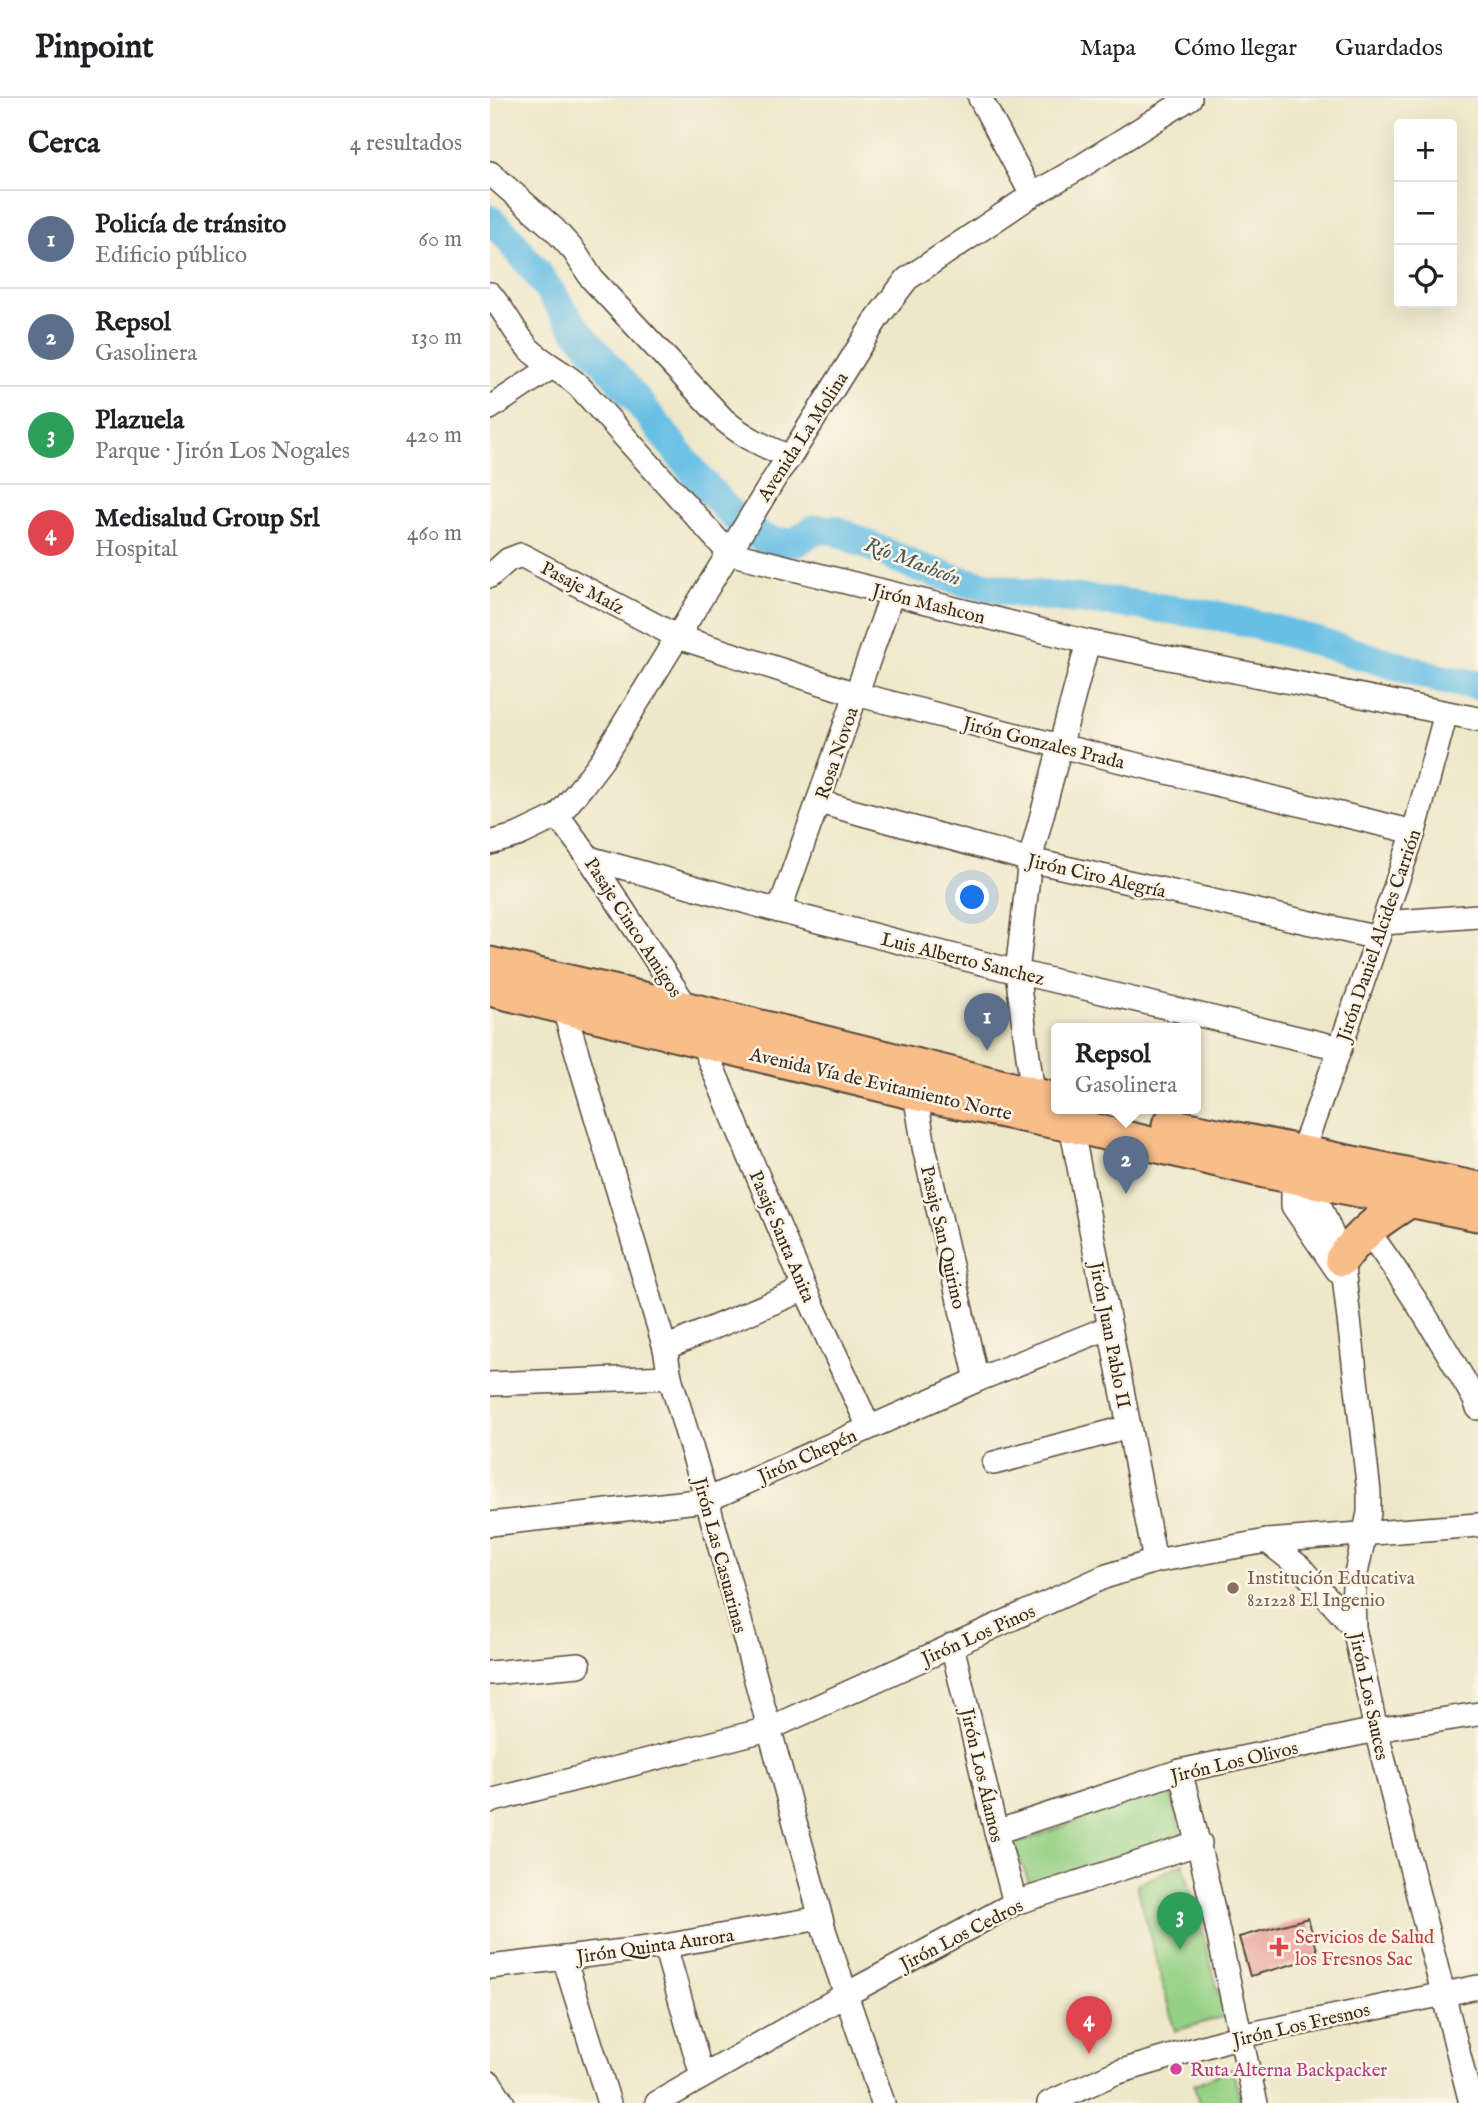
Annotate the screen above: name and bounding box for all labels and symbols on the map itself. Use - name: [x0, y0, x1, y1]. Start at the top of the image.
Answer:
- street label: Avenida La Molina: [752, 367, 855, 507]
- water label: Río Mashcón: [860, 532, 964, 593]
- street label: Pasaje Maíz: [536, 557, 628, 621]
- street label: Jirón Mashcon: [868, 579, 987, 631]
- street label: Rosa Novoa: [811, 703, 865, 803]
- street label: Jirón Gonzales Prada: [958, 712, 1128, 776]
- street label: Jirón Daniel Alcides Carrión: [1332, 826, 1427, 1047]
- street label: Jirón Ciro Alegría: [1023, 849, 1169, 905]
- street label: Pasaje Cinco Amigos: [578, 853, 687, 1003]
- your location: [955, 880, 989, 914]
- street label: Luis Alberto Sanchez: [878, 928, 1047, 992]
- pin: 1: [964, 993, 1010, 1051]
- street label: Avenida Vía de Evitamiento Norte: [746, 1043, 1014, 1127]
- pin: 2: [1103, 1136, 1149, 1194]
- street label: Pasaje San Quirino: [914, 1163, 970, 1312]
- street label: Pasaje Santa Anita: [743, 1167, 820, 1307]
- street label: Jirón Juan Pablo II: [1083, 1258, 1135, 1411]
- street label: Jirón Chepén: [753, 1424, 861, 1490]
- street label: Jirón Las Casuarinas: [686, 1473, 751, 1636]
- place label: Institución Educativa 821228 El Ingenio: [1247, 1567, 1416, 1613]
- marker: Institución Educativa 821228 El Ingenio: [1225, 1580, 1241, 1596]
- street label: Jirón Los Pinos: [916, 1600, 1039, 1672]
- street label: Jirón Los Sauces: [1342, 1628, 1393, 1763]
- street label: Jirón Los Álamos: [954, 1704, 1009, 1845]
- street label: Jirón Los Olivos: [1166, 1737, 1300, 1790]
- pin: 3: [1157, 1892, 1203, 1950]
- street label: Jirón Los Cedros: [894, 1894, 1028, 1978]
- street label: Jirón Quinta Aurora: [573, 1924, 736, 1970]
- place label: Servicios de Salud los Fresnos Sac: [1295, 1926, 1435, 1972]
- marker: Servicios de Salud los Fresnos Sac: [1269, 1937, 1289, 1957]
- pin: 4: [1066, 1996, 1112, 2054]
- street label: Jirón Los Fresnos: [1229, 1998, 1372, 2054]
- place label: Ruta Alterna Backpacker: [1190, 2059, 1387, 2083]
- marker: Ruta Alterna Backpacker: [1168, 2061, 1184, 2077]

